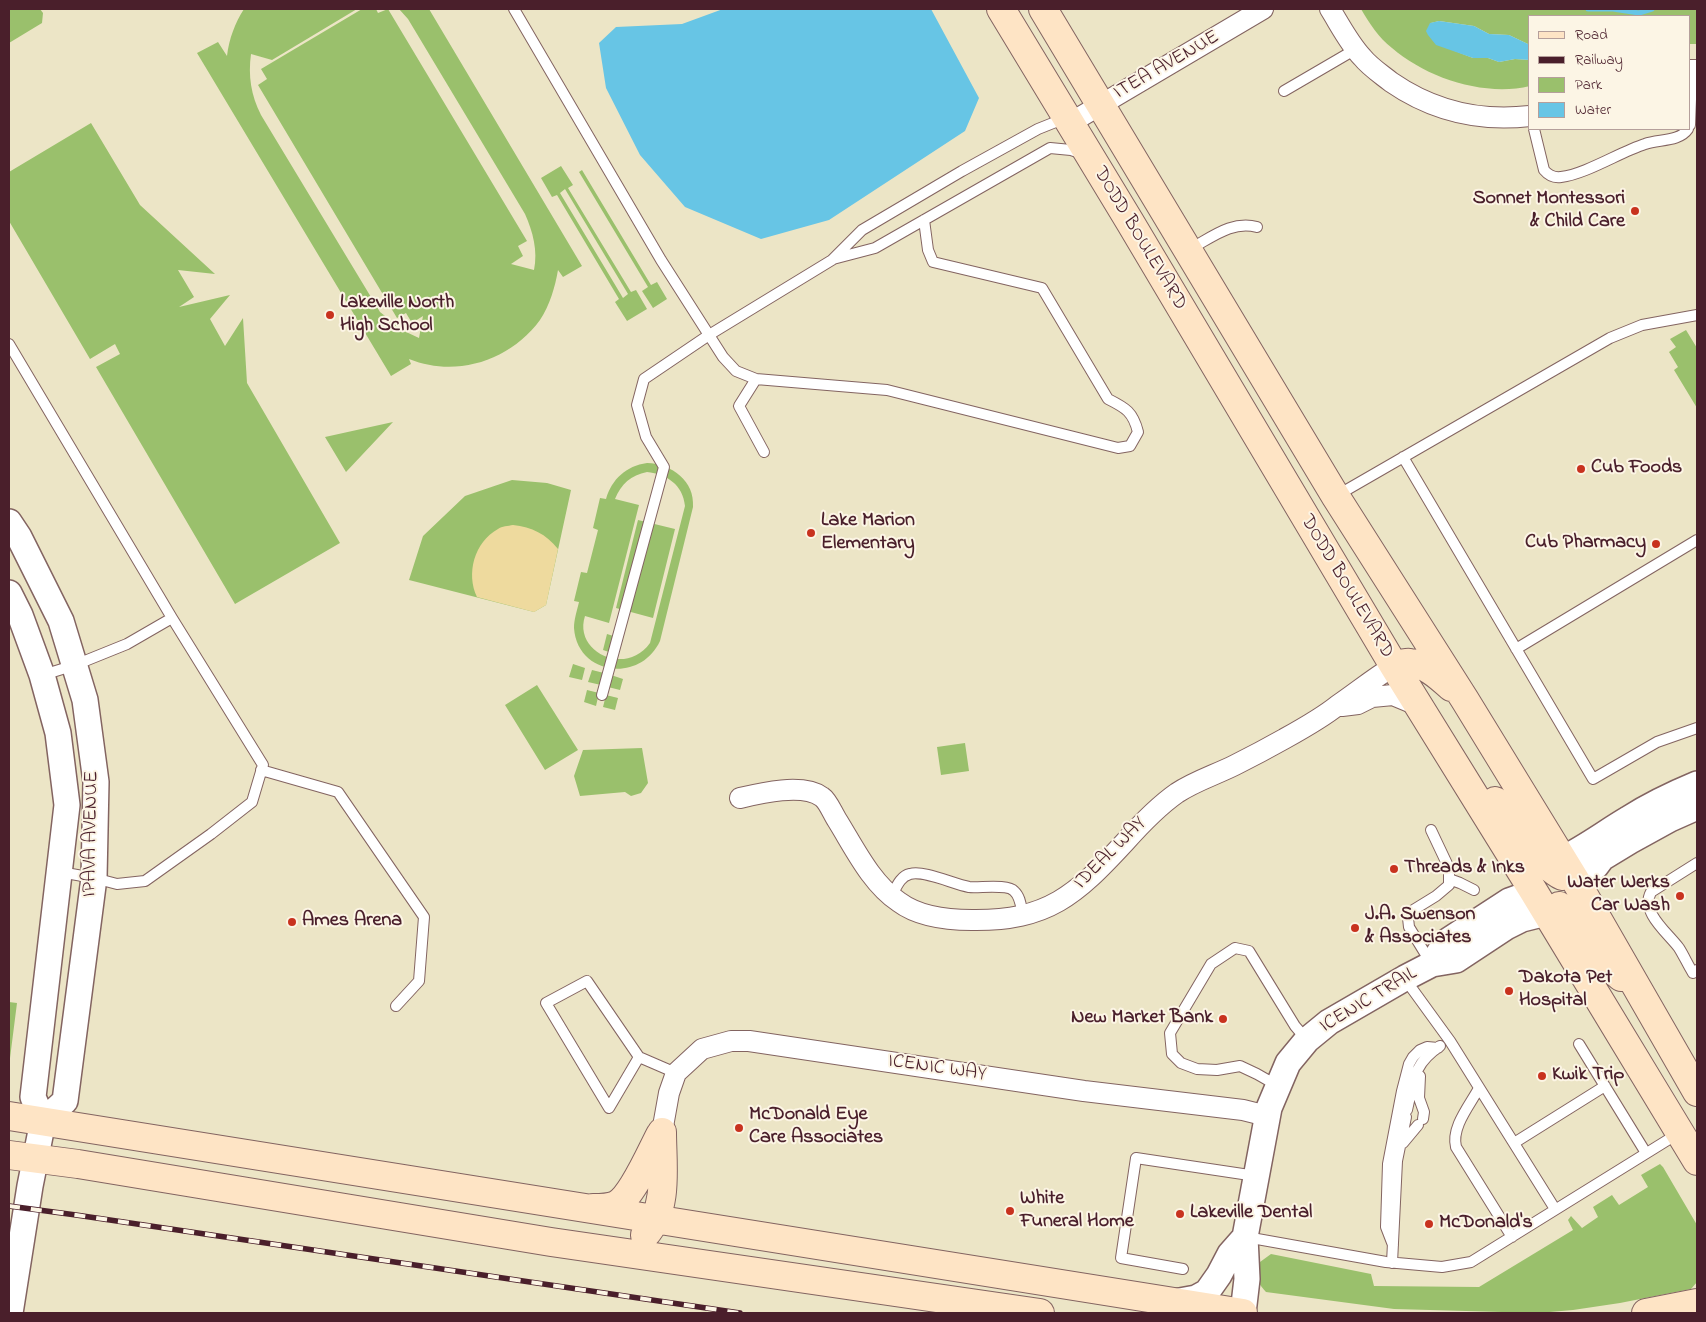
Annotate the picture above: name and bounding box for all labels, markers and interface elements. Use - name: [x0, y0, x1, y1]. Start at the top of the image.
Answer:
- legend: [1528, 15, 1691, 130]
- text: Road: [1575, 24, 1608, 46]
- street label: ITEA AVENUE: [1110, 26, 1224, 106]
- text: Railway: [1575, 49, 1623, 71]
- text: Park: [1575, 74, 1602, 96]
- text: Water: [1575, 99, 1611, 121]
- street label: DODD BOULEVARD: [1087, 163, 1191, 315]
- place label: Sonnet Montessori & Child Care: [1473, 188, 1625, 235]
- marker: Sonnet Montessori & Child Care: [1629, 205, 1641, 217]
- place label: Lakeville North High School: [340, 292, 454, 339]
- marker: Lakeville North High School: [324, 309, 336, 321]
- place label: Cub Foods: [1591, 457, 1682, 481]
- marker: Cub Foods: [1575, 463, 1587, 475]
- place label: Lake Marion Elementary: [821, 510, 915, 557]
- street label: DODD BOULEVARD: [1294, 511, 1398, 663]
- marker: Lake Marion Elementary: [805, 527, 817, 539]
- place label: Cub Pharmacy: [1525, 532, 1646, 556]
- marker: Cub Pharmacy: [1650, 538, 1662, 550]
- street label: IPAVA AVENUE: [79, 771, 105, 897]
- street label: IDEAL WAY: [1070, 813, 1152, 895]
- place label: Threads & Inks: [1404, 857, 1525, 881]
- marker: Threads & Inks: [1388, 863, 1400, 875]
- place label: Water Werks Car Wash: [1567, 872, 1670, 919]
- marker: Water Werks Car Wash: [1674, 890, 1686, 902]
- place label: J.A. Swenson & Associates: [1365, 904, 1475, 951]
- place label: Ames Arena: [302, 910, 402, 934]
- marker: Ames Arena: [286, 916, 298, 928]
- marker: J.A. Swenson & Associates: [1349, 922, 1361, 934]
- street label: ICENIC TRAIL: [1316, 963, 1422, 1039]
- place label: Dakota Pet Hospital: [1519, 967, 1612, 1014]
- marker: Dakota Pet Hospital: [1503, 985, 1515, 997]
- place label: New Market Bank: [1071, 1007, 1213, 1031]
- marker: New Market Bank: [1217, 1013, 1229, 1025]
- street label: ICENIC WAY: [886, 1050, 988, 1088]
- place label: Kwik Trip: [1552, 1064, 1624, 1088]
- marker: Kwik Trip: [1536, 1070, 1548, 1082]
- place label: McDonald Eye Care Associates: [749, 1104, 883, 1151]
- marker: McDonald Eye Care Associates: [733, 1122, 745, 1134]
- place label: White Funeral Home: [1020, 1188, 1134, 1235]
- place label: Lakeville Dental: [1190, 1202, 1312, 1226]
- marker: White Funeral Home: [1004, 1205, 1016, 1217]
- marker: Lakeville Dental: [1174, 1208, 1186, 1220]
- place label: McDonald's: [1439, 1212, 1533, 1236]
- marker: McDonald's: [1423, 1218, 1435, 1230]

